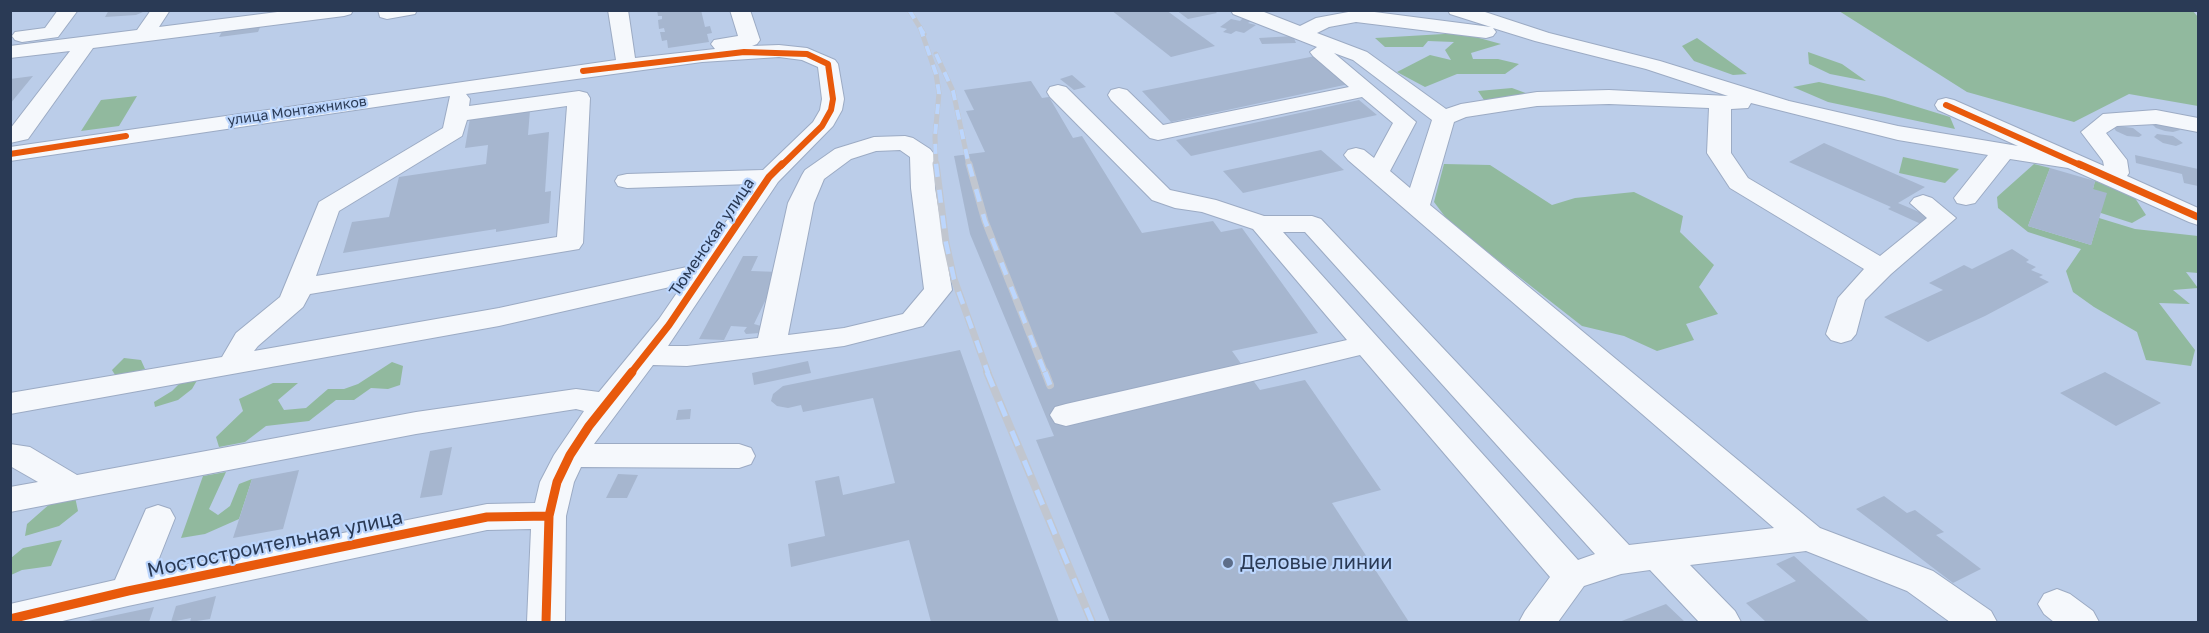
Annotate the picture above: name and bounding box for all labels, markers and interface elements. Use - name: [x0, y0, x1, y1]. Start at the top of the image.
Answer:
- street label: улица Монтажников: [226, 93, 368, 129]
- street label: Тюменская улица: [665, 174, 759, 300]
- street label: Мостостроительная улица: [145, 505, 405, 583]
- place label: Деловые линии: [1240, 551, 1392, 575]
- marker: Деловые линии: [1221, 556, 1235, 570]

